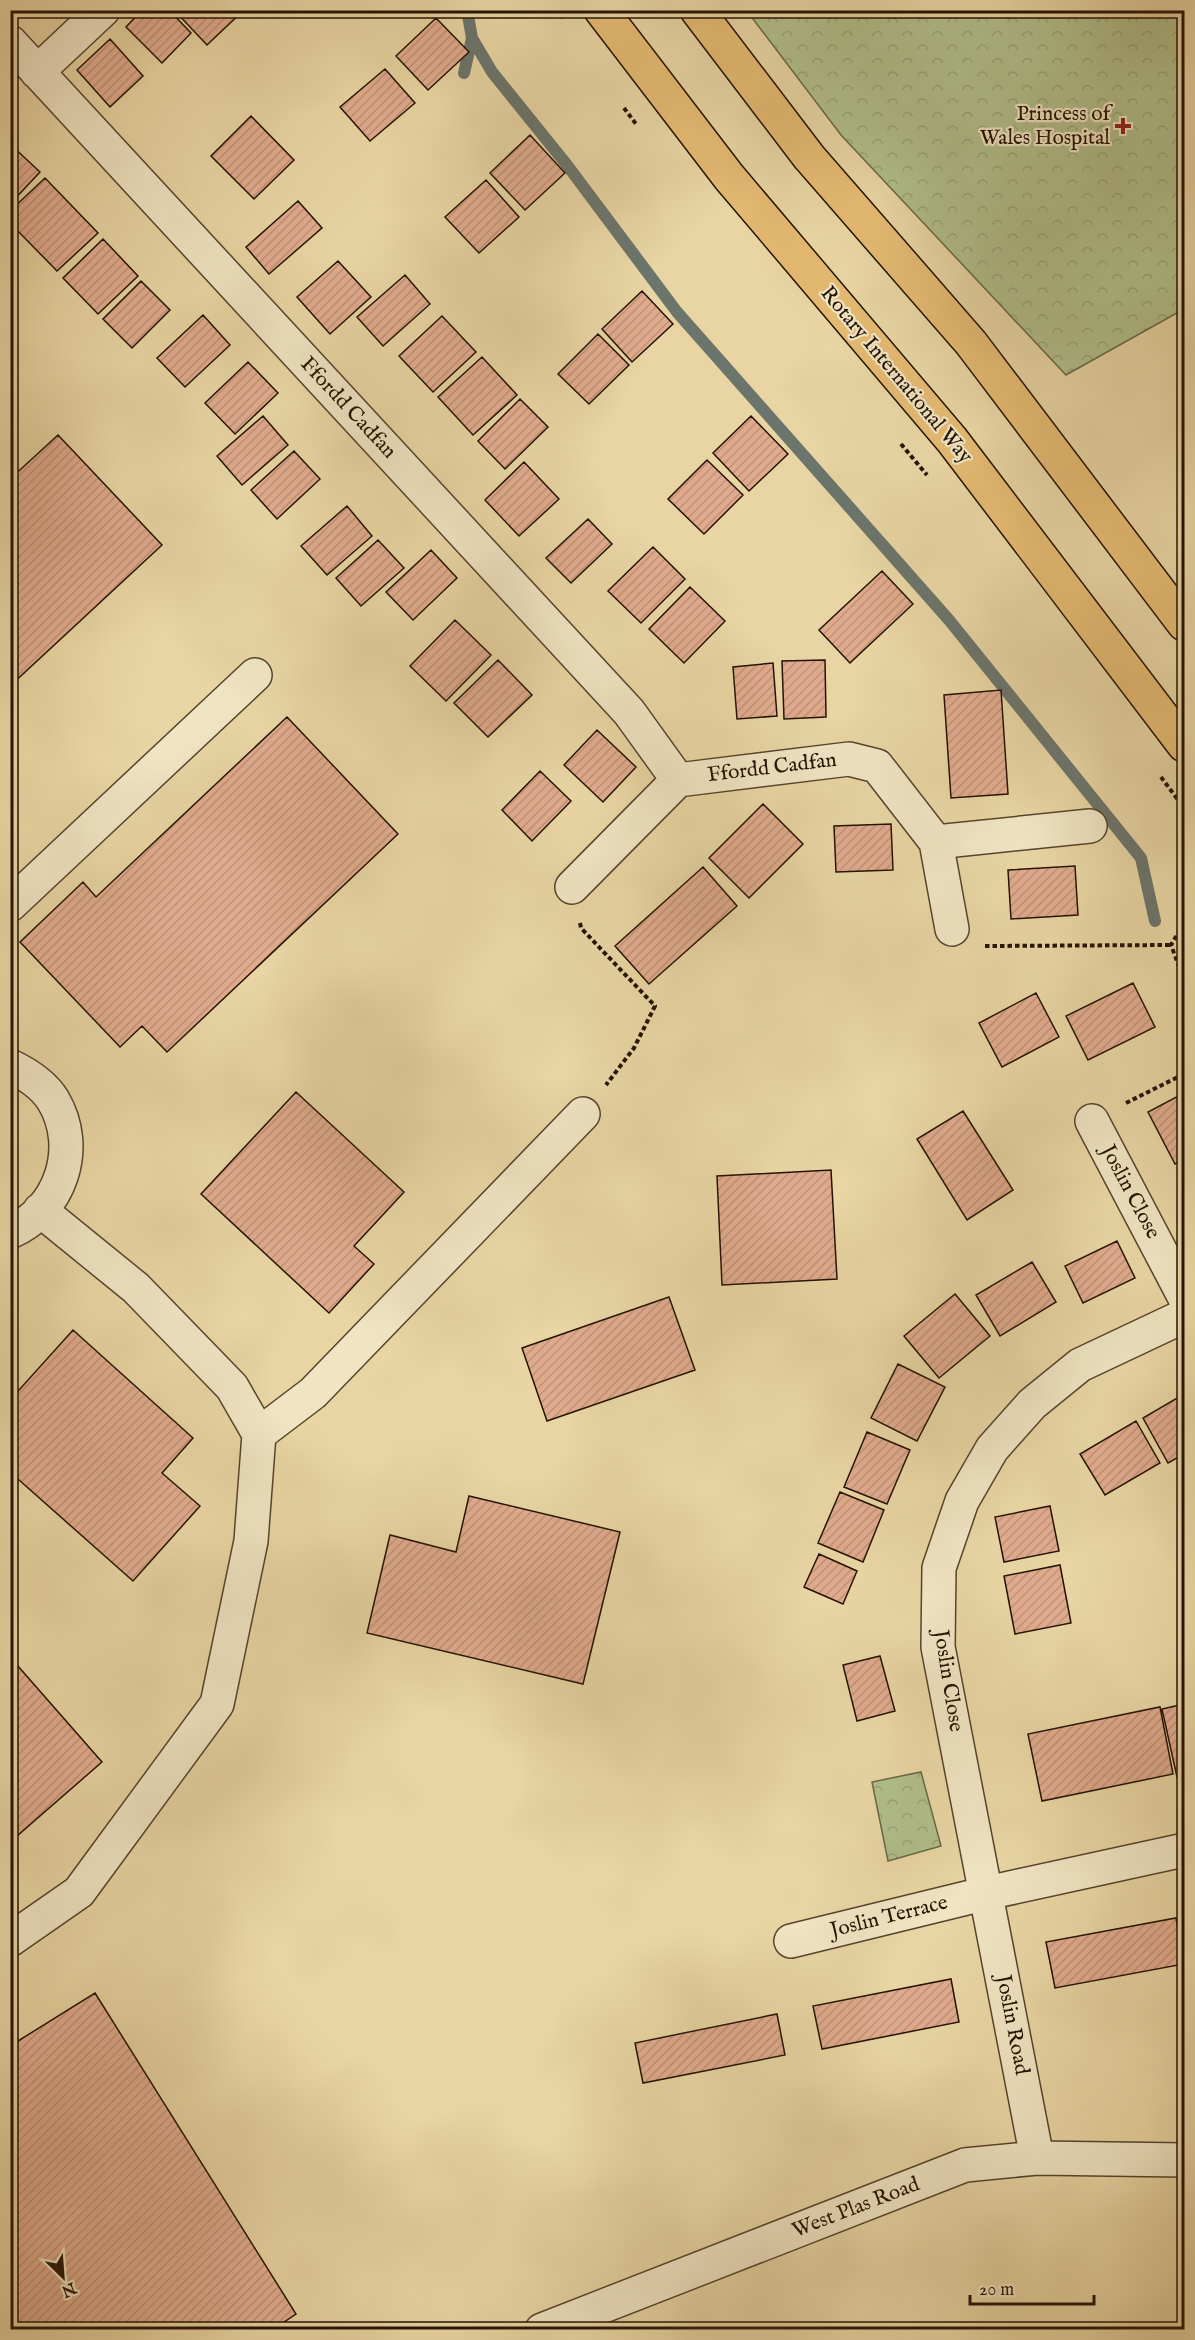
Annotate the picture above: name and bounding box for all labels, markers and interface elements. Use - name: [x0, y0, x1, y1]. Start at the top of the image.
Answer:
- place label: Princess of Wales Hospital: [980, 101, 1113, 152]
- marker: Princess of Wales Hospital: [1114, 117, 1132, 135]
- street label: Rotary International Way: [814, 281, 979, 470]
- street label: Ffordd Cadfan: [294, 351, 402, 465]
- street label: Ffordd Cadfan: [706, 747, 838, 789]
- street label: Joslin Close: [1093, 1138, 1166, 1244]
- street label: Joslin Close: [926, 1626, 969, 1734]
- street label: Joslin Terrace: [826, 1889, 951, 1945]
- street label: Joslin Road: [989, 1971, 1035, 2078]
- street label: West Plas Road: [789, 2171, 924, 2245]
- north arrow: [33, 2247, 93, 2307]
- scale bar: [970, 2268, 1094, 2306]
- text: N: [58, 2276, 80, 2301]
- text: 20 m: [979, 2279, 1014, 2302]

